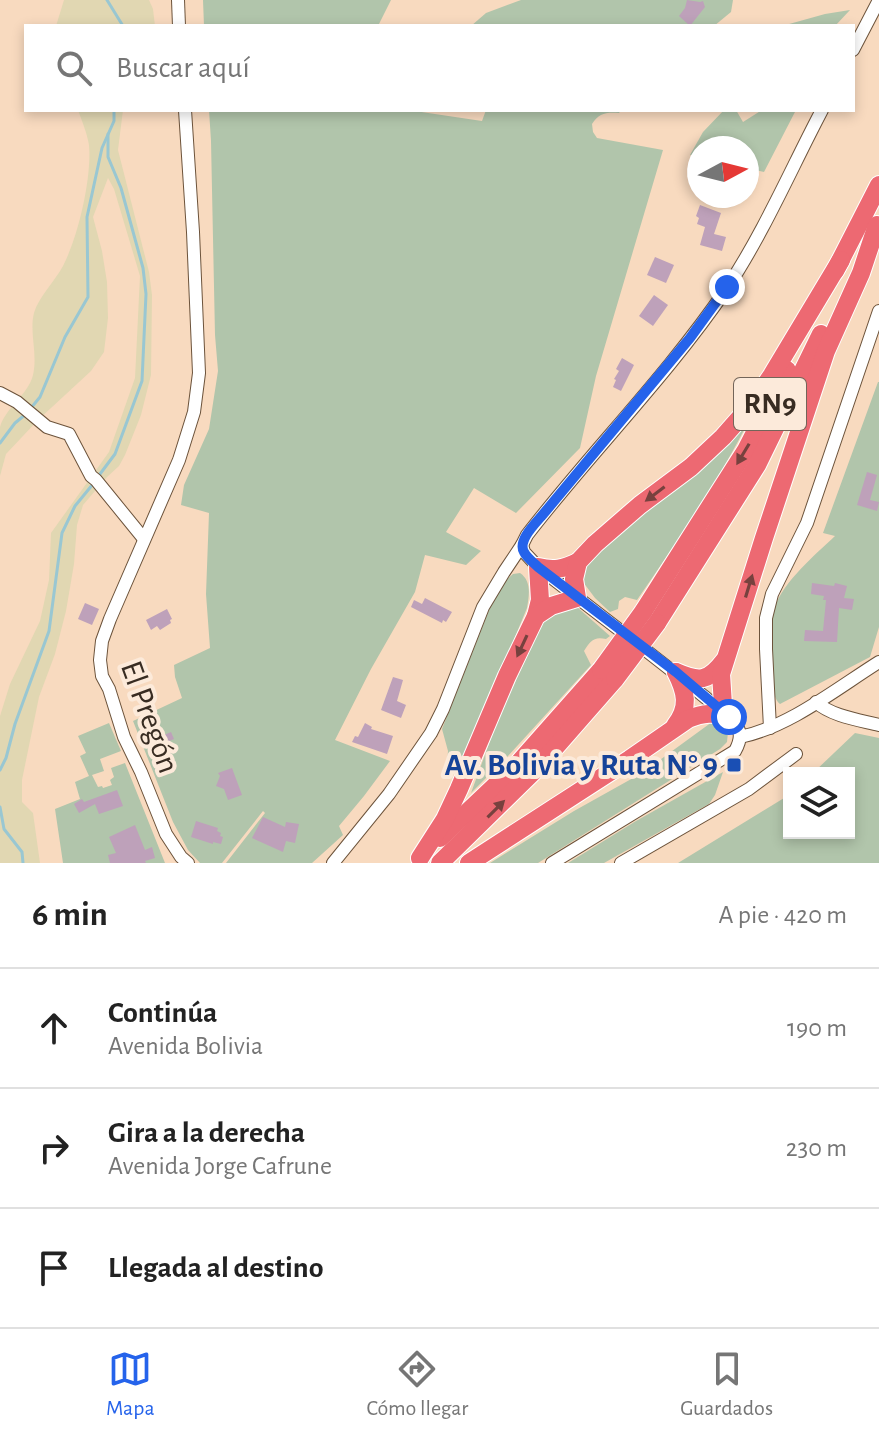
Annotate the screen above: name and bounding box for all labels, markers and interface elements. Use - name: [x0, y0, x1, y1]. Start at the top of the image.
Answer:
- search box: [24, 24, 855, 112]
- icon: search: [52, 46, 96, 90]
- text: Buscar aquí: [116, 53, 250, 83]
- north arrow: [687, 136, 759, 208]
- route end: [709, 269, 745, 305]
- road number: RN9: [734, 378, 806, 430]
- one-way arrow: [736, 443, 750, 465]
- one-way arrow: [645, 486, 665, 502]
- one-way arrow: [743, 573, 756, 597]
- one-way arrow: [515, 634, 529, 658]
- street label: El Pregón: [115, 657, 185, 777]
- route start: [711, 699, 747, 735]
- place label: Av. Bolivia y Ruta N° 9: [444, 749, 718, 781]
- marker: Av. Bolivia y Ruta N° 9: [725, 756, 743, 774]
- map controls: [783, 767, 855, 839]
- button: layers: [783, 767, 855, 839]
- one-way arrow: [486, 800, 505, 819]
- text: 6 min: [32, 898, 108, 932]
- text: A pie · 420 m: [718, 902, 847, 928]
- text: Continúa: [108, 998, 217, 1028]
- icon: ahead: [32, 1006, 76, 1050]
- text: 190 m: [787, 1015, 847, 1041]
- text: Avenida Bolivia: [108, 1033, 263, 1059]
- text: Gira a la derecha: [108, 1118, 305, 1148]
- icon: right: [32, 1126, 76, 1170]
- text: 230 m: [786, 1135, 847, 1161]
- text: Avenida Jorge Cafrune: [108, 1153, 332, 1179]
- icon: arrive: [32, 1246, 76, 1290]
- text: Llegada al destino: [108, 1253, 324, 1283]
- tab: Mapa: [106, 1347, 155, 1421]
- tab: Cómo llegar: [366, 1347, 468, 1421]
- tab: Guardados: [680, 1347, 773, 1421]

